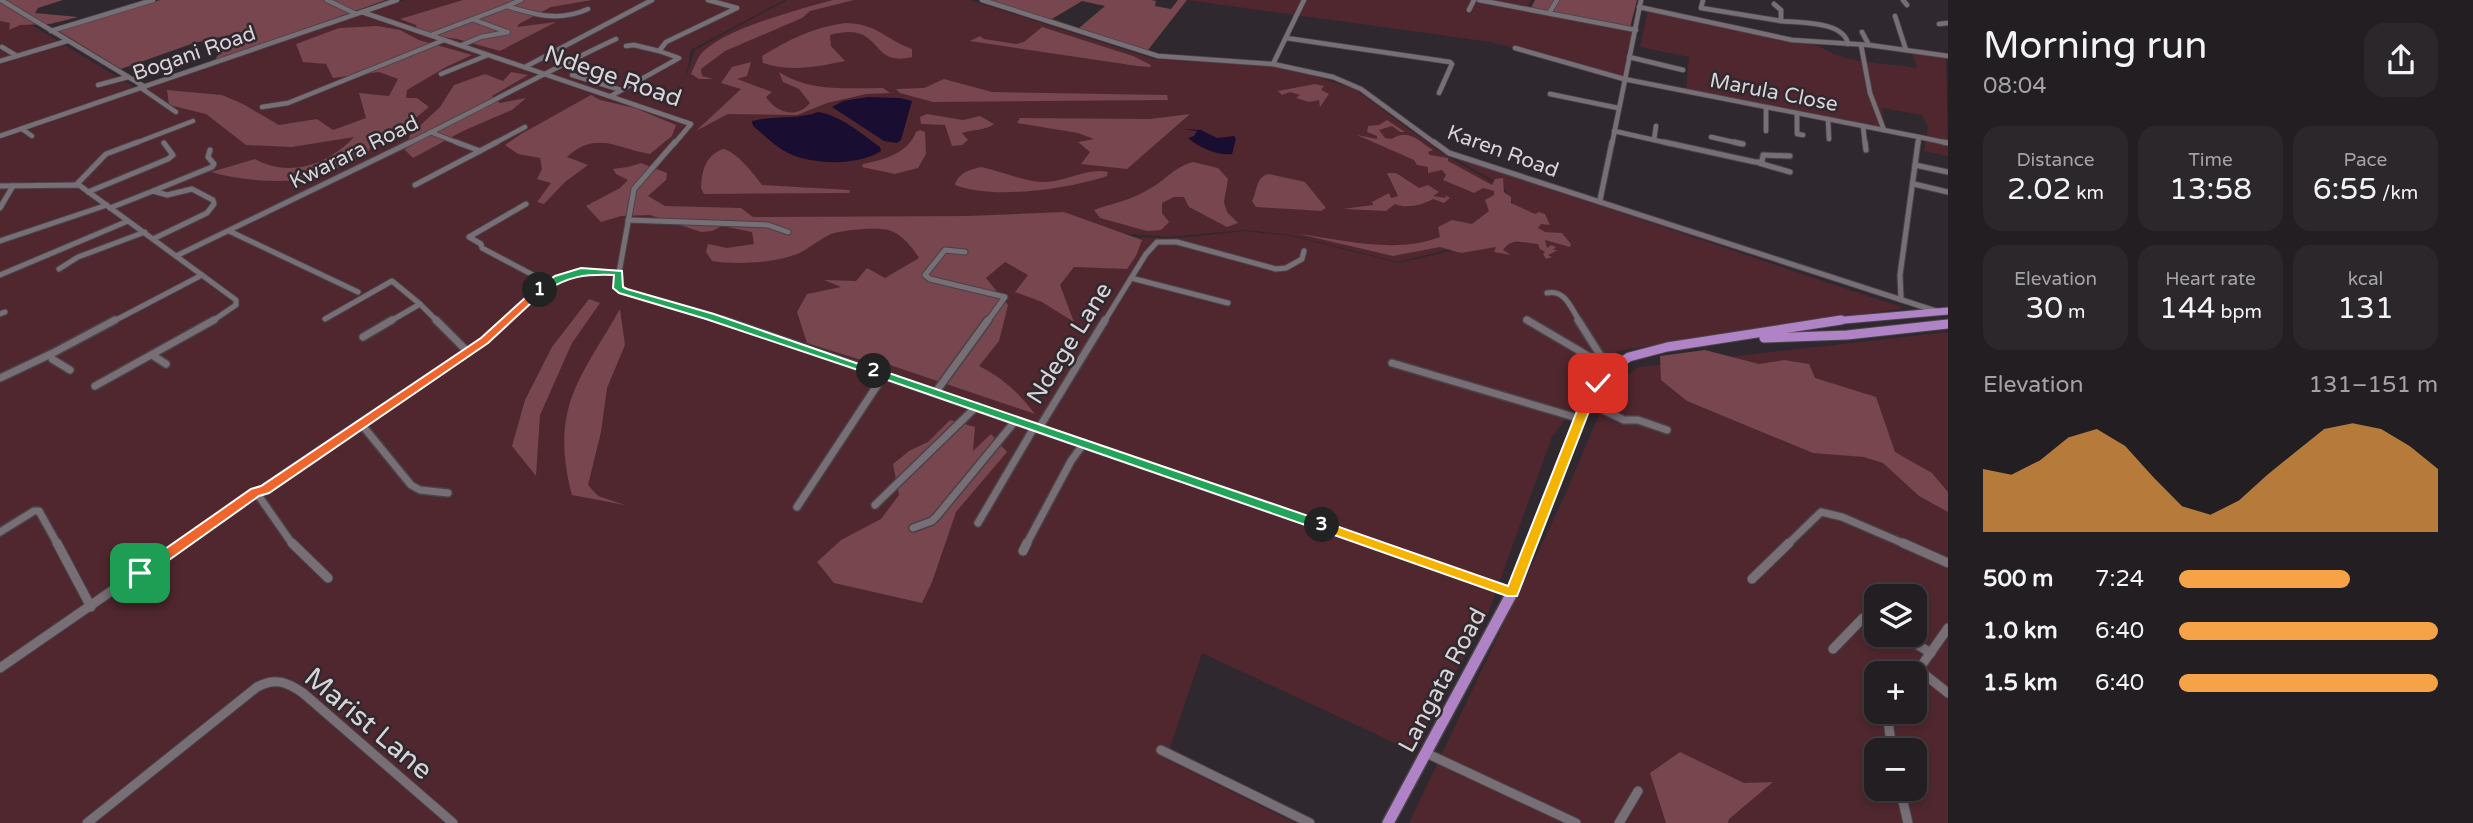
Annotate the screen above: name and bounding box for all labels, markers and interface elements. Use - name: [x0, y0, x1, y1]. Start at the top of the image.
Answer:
- street label: Bogani Road: [129, 21, 259, 86]
- text: Morning run: [1983, 23, 2207, 69]
- button: share: [2364, 23, 2438, 97]
- street label: Ndege Road: [541, 39, 685, 113]
- street label: Marula Close: [1708, 68, 1840, 117]
- text: 08:04: [1983, 72, 2047, 100]
- street label: Kwarara Road: [286, 110, 423, 194]
- street label: Karen Road: [1444, 120, 1562, 183]
- text: Distance: [2016, 149, 2095, 171]
- text: Time: [2188, 149, 2233, 171]
- text: Pace: [2344, 149, 2387, 171]
- text: 2.02: [2007, 171, 2071, 208]
- text: 13:58: [2169, 171, 2252, 208]
- text: 6:55: [2313, 171, 2377, 208]
- text: km: [2071, 182, 2104, 204]
- text: /km: [2377, 182, 2418, 204]
- text: Elevation: [2014, 268, 2097, 290]
- text: Heart rate: [2165, 268, 2256, 290]
- text: kcal: [2348, 268, 2383, 290]
- pin: 1: [522, 272, 558, 308]
- street label: Ndege Lane: [1021, 277, 1118, 410]
- text: 1: [534, 278, 545, 300]
- text: 30: [2025, 290, 2063, 327]
- text: 144: [2159, 290, 2216, 327]
- text: 131: [2337, 290, 2394, 327]
- text: m: [2063, 301, 2086, 323]
- text: bpm: [2216, 301, 2262, 323]
- pin: [1568, 353, 1628, 413]
- pin: 2: [856, 354, 892, 388]
- text: 2: [868, 359, 879, 381]
- icon: check: [1579, 364, 1617, 402]
- text: Elevation: [1983, 371, 2084, 399]
- text: 131–151 m: [2309, 371, 2438, 399]
- pin: 3: [1304, 508, 1340, 542]
- text: 3: [1316, 513, 1327, 535]
- pin: [110, 543, 170, 603]
- icon: arrive: [121, 554, 159, 592]
- text: 500 m: [1983, 565, 2053, 593]
- text: 7:24: [2095, 565, 2144, 593]
- map controls: [1864, 584, 1927, 801]
- button: layers: [1864, 584, 1927, 647]
- street label: Langata Road: [1392, 603, 1493, 757]
- text: 1.0 km: [1983, 617, 2058, 645]
- text: 6:40: [2095, 617, 2144, 645]
- street label: Marist Lane: [297, 660, 439, 787]
- button: +: [1864, 661, 1927, 724]
- text: 1.5 km: [1983, 669, 2058, 697]
- text: 6:40: [2095, 669, 2144, 697]
- button: −: [1864, 738, 1927, 801]

